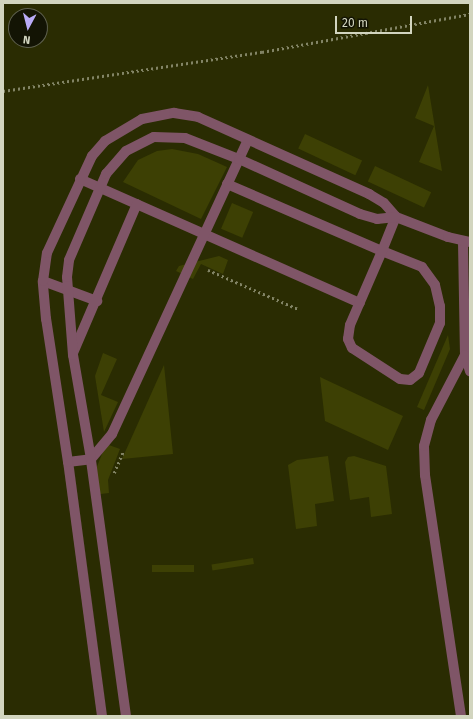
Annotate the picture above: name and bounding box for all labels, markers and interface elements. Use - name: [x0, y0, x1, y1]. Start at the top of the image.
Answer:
- north arrow: [8, 8, 48, 48]
- scale bar: [337, 8, 414, 34]
- text: 20 m: [342, 16, 368, 30]
- text: N: [22, 33, 31, 46]

